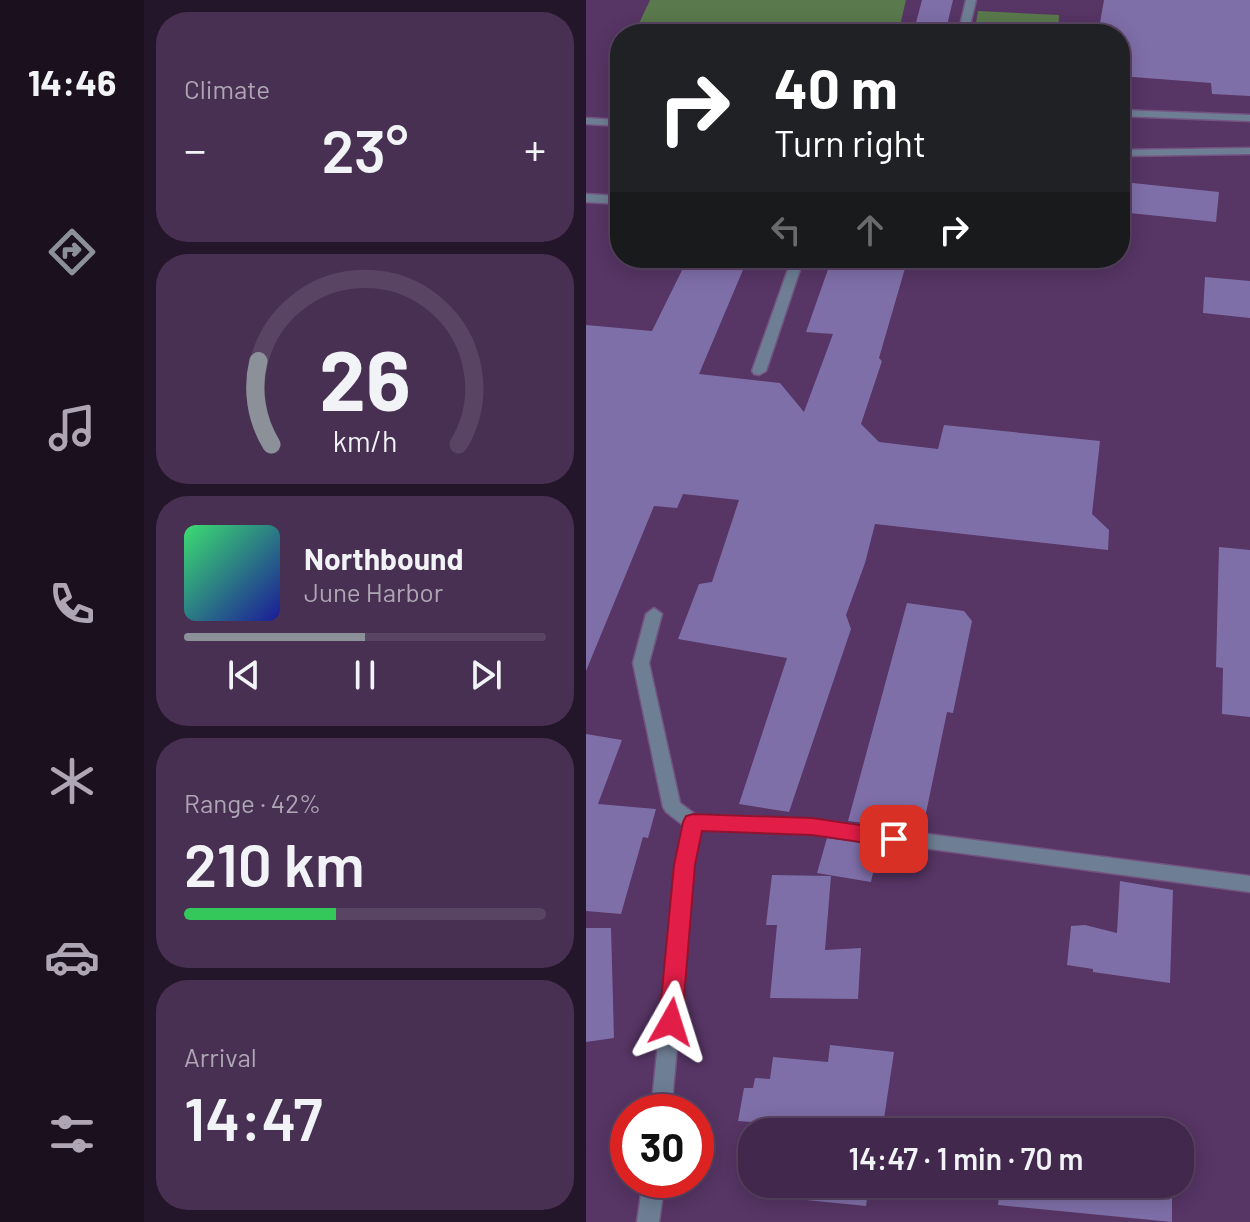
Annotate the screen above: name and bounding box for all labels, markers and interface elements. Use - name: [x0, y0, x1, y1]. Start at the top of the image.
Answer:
- text: 40 m: [774, 53, 898, 120]
- icon: right: [642, 56, 746, 160]
- text: 14:46: [28, 60, 116, 103]
- text: Climate: [184, 73, 270, 104]
- text: 23°: [322, 113, 408, 185]
- text: Turn right: [774, 121, 926, 164]
- text: −: [184, 122, 206, 175]
- text: +: [524, 122, 546, 175]
- icon: left: [764, 208, 808, 252]
- icon: ahead: [848, 208, 892, 252]
- icon: right: [932, 208, 976, 252]
- icon: directions: [44, 224, 100, 280]
- text: 26: [319, 328, 411, 428]
- icon: music: [44, 400, 100, 456]
- text: km/h: [333, 423, 397, 458]
- text: Northbound: [304, 540, 463, 576]
- icon: phone: [44, 576, 100, 632]
- text: June Harbor: [304, 576, 443, 607]
- icon: previous: [222, 653, 266, 697]
- icon: pause: [343, 653, 387, 697]
- icon: next: [464, 653, 508, 697]
- icon: climate: [44, 753, 100, 809]
- text: Range · 42%: [184, 787, 321, 818]
- pin: [860, 805, 928, 873]
- icon: arrive: [872, 817, 916, 861]
- text: 210 km: [184, 827, 365, 899]
- icon: car: [44, 929, 100, 985]
- position arrow: [629, 980, 713, 1064]
- text: Arrival: [184, 1041, 257, 1072]
- text: 14:47: [184, 1081, 323, 1153]
- speed limit sign: 30: [610, 1094, 714, 1198]
- icon: filters: [44, 1106, 100, 1162]
- text: 14:47 · 1 min · 70 m: [849, 1140, 1083, 1176]

